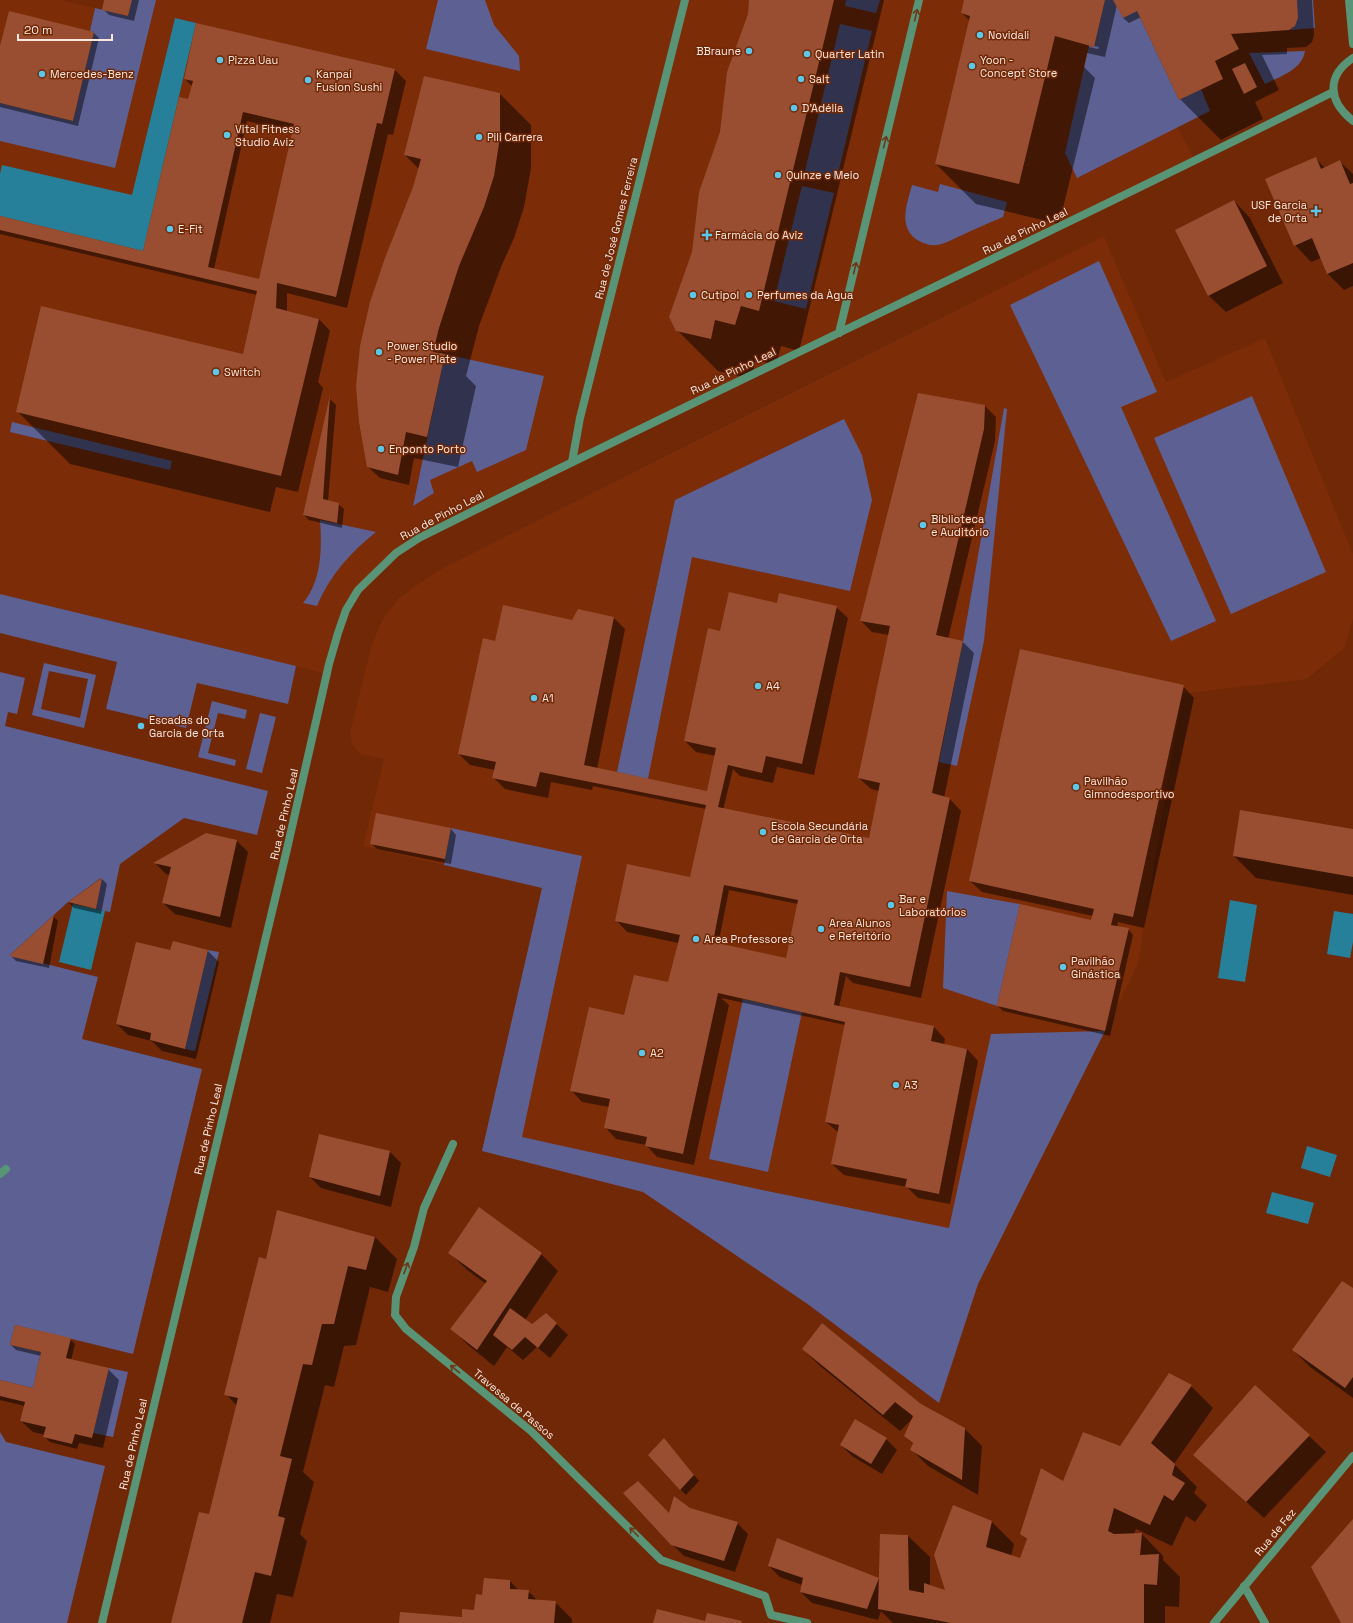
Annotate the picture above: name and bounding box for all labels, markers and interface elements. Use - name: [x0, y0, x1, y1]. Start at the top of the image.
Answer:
- one-way arrow: [912, 9, 920, 22]
- scale bar: [18, 16, 112, 42]
- text: 20 m: [24, 22, 52, 38]
- place label: Novidali: [988, 28, 1030, 42]
- marker: Novidali: [975, 30, 985, 40]
- place label: BBraune: [696, 44, 741, 58]
- marker: BBraune: [744, 46, 754, 56]
- place label: Quarter Latin: [815, 47, 884, 61]
- marker: Quarter Latin: [802, 49, 812, 59]
- place label: Pizza Uau: [228, 53, 278, 67]
- place label: Yoon - Concept Store: [980, 53, 1057, 80]
- marker: Pizza Uau: [215, 55, 225, 65]
- marker: Yoon - Concept Store: [967, 61, 977, 71]
- place label: Mercedes-Benz: [50, 67, 134, 81]
- place label: Kanpai Fusion Sushi: [316, 67, 383, 94]
- marker: Mercedes-Benz: [37, 69, 47, 79]
- place label: Salt: [809, 72, 830, 86]
- marker: Salt: [796, 74, 806, 84]
- marker: Kanpai Fusion Sushi: [303, 75, 313, 85]
- place label: D'Adélia: [802, 101, 844, 115]
- marker: D'Adélia: [789, 103, 799, 113]
- place label: Vital Fitness Studio Aviz: [235, 122, 300, 149]
- marker: Vital Fitness Studio Aviz: [222, 130, 232, 140]
- place label: Pili Carrera: [487, 130, 543, 144]
- marker: Pili Carrera: [474, 132, 484, 142]
- one-way arrow: [882, 135, 889, 148]
- street label: Rua de José Gomes Ferreira: [592, 155, 641, 301]
- place label: Quinze e Meio: [786, 168, 859, 182]
- marker: Quinze e Meio: [773, 170, 783, 180]
- place label: USF Garcia de Orta: [1251, 198, 1308, 225]
- street label: Rua de Pinho Leal: [980, 204, 1070, 258]
- marker: USF Garcia de Orta: [1310, 205, 1322, 217]
- place label: E-Fit: [178, 222, 203, 236]
- marker: E-Fit: [165, 224, 175, 234]
- place label: Farmácia do Aviz: [715, 228, 803, 242]
- marker: Farmácia do Aviz: [702, 230, 712, 240]
- one-way arrow: [851, 262, 859, 275]
- place label: Cutipol: [701, 288, 739, 302]
- place label: Perfumes da Àgua: [757, 288, 854, 302]
- marker: Cutipol: [688, 290, 698, 300]
- marker: Perfumes da Àgua: [744, 290, 754, 300]
- place label: Power Studio - Power Plate: [387, 339, 458, 366]
- street label: Rua de Pinho Leal: [688, 344, 778, 398]
- marker: Power Studio - Power Plate: [374, 347, 384, 357]
- place label: Switch: [224, 365, 260, 379]
- marker: Switch: [211, 367, 221, 377]
- place label: Enponto Porto: [389, 442, 466, 456]
- marker: Enponto Porto: [376, 444, 386, 454]
- street label: Rua de Pinho Leal: [398, 487, 486, 543]
- place label: Biblioteca e Auditório: [931, 512, 989, 539]
- marker: Biblioteca e Auditório: [918, 520, 928, 530]
- place label: A4: [766, 679, 780, 693]
- marker: A4: [753, 681, 763, 691]
- place label: A1: [542, 691, 554, 705]
- marker: A1: [529, 693, 539, 703]
- place label: Escadas do Garcia de Orta: [149, 713, 225, 740]
- marker: Escadas do Garcia de Orta: [136, 721, 146, 731]
- street label: Rua de Pinho Leal: [267, 767, 301, 861]
- place label: Pavilhão Gimnodesportivo: [1084, 774, 1175, 801]
- marker: Pavilhão Gimnodesportivo: [1071, 782, 1081, 792]
- place label: Escola Secundária de Garcia de Orta: [771, 819, 869, 846]
- marker: Escola Secundária de Garcia de Orta: [758, 827, 768, 837]
- place label: Bar e Laboratórios: [899, 892, 966, 919]
- marker: Bar e Laboratórios: [886, 900, 896, 910]
- place label: Area Alunos e Refeitório: [829, 916, 891, 943]
- marker: Area Alunos e Refeitório: [816, 924, 826, 934]
- place label: Area Professores: [704, 932, 794, 946]
- marker: Area Professores: [691, 934, 701, 944]
- place label: Pavilhão Ginástica: [1071, 954, 1121, 981]
- marker: Pavilhão Ginástica: [1058, 962, 1068, 972]
- place label: A2: [650, 1046, 664, 1060]
- marker: A2: [637, 1048, 647, 1058]
- place label: A3: [904, 1078, 918, 1092]
- marker: A3: [891, 1080, 901, 1090]
- street label: Rua de Pinho Leal: [191, 1082, 225, 1176]
- one-way arrow: [403, 1262, 410, 1275]
- one-way arrow: [450, 1365, 461, 1373]
- street label: Travessa de Passos: [470, 1366, 558, 1442]
- street label: Rua de Pinho Leal: [116, 1397, 150, 1491]
- street label: Rua de Fez: [1251, 1505, 1299, 1558]
- one-way arrow: [629, 1527, 639, 1537]

